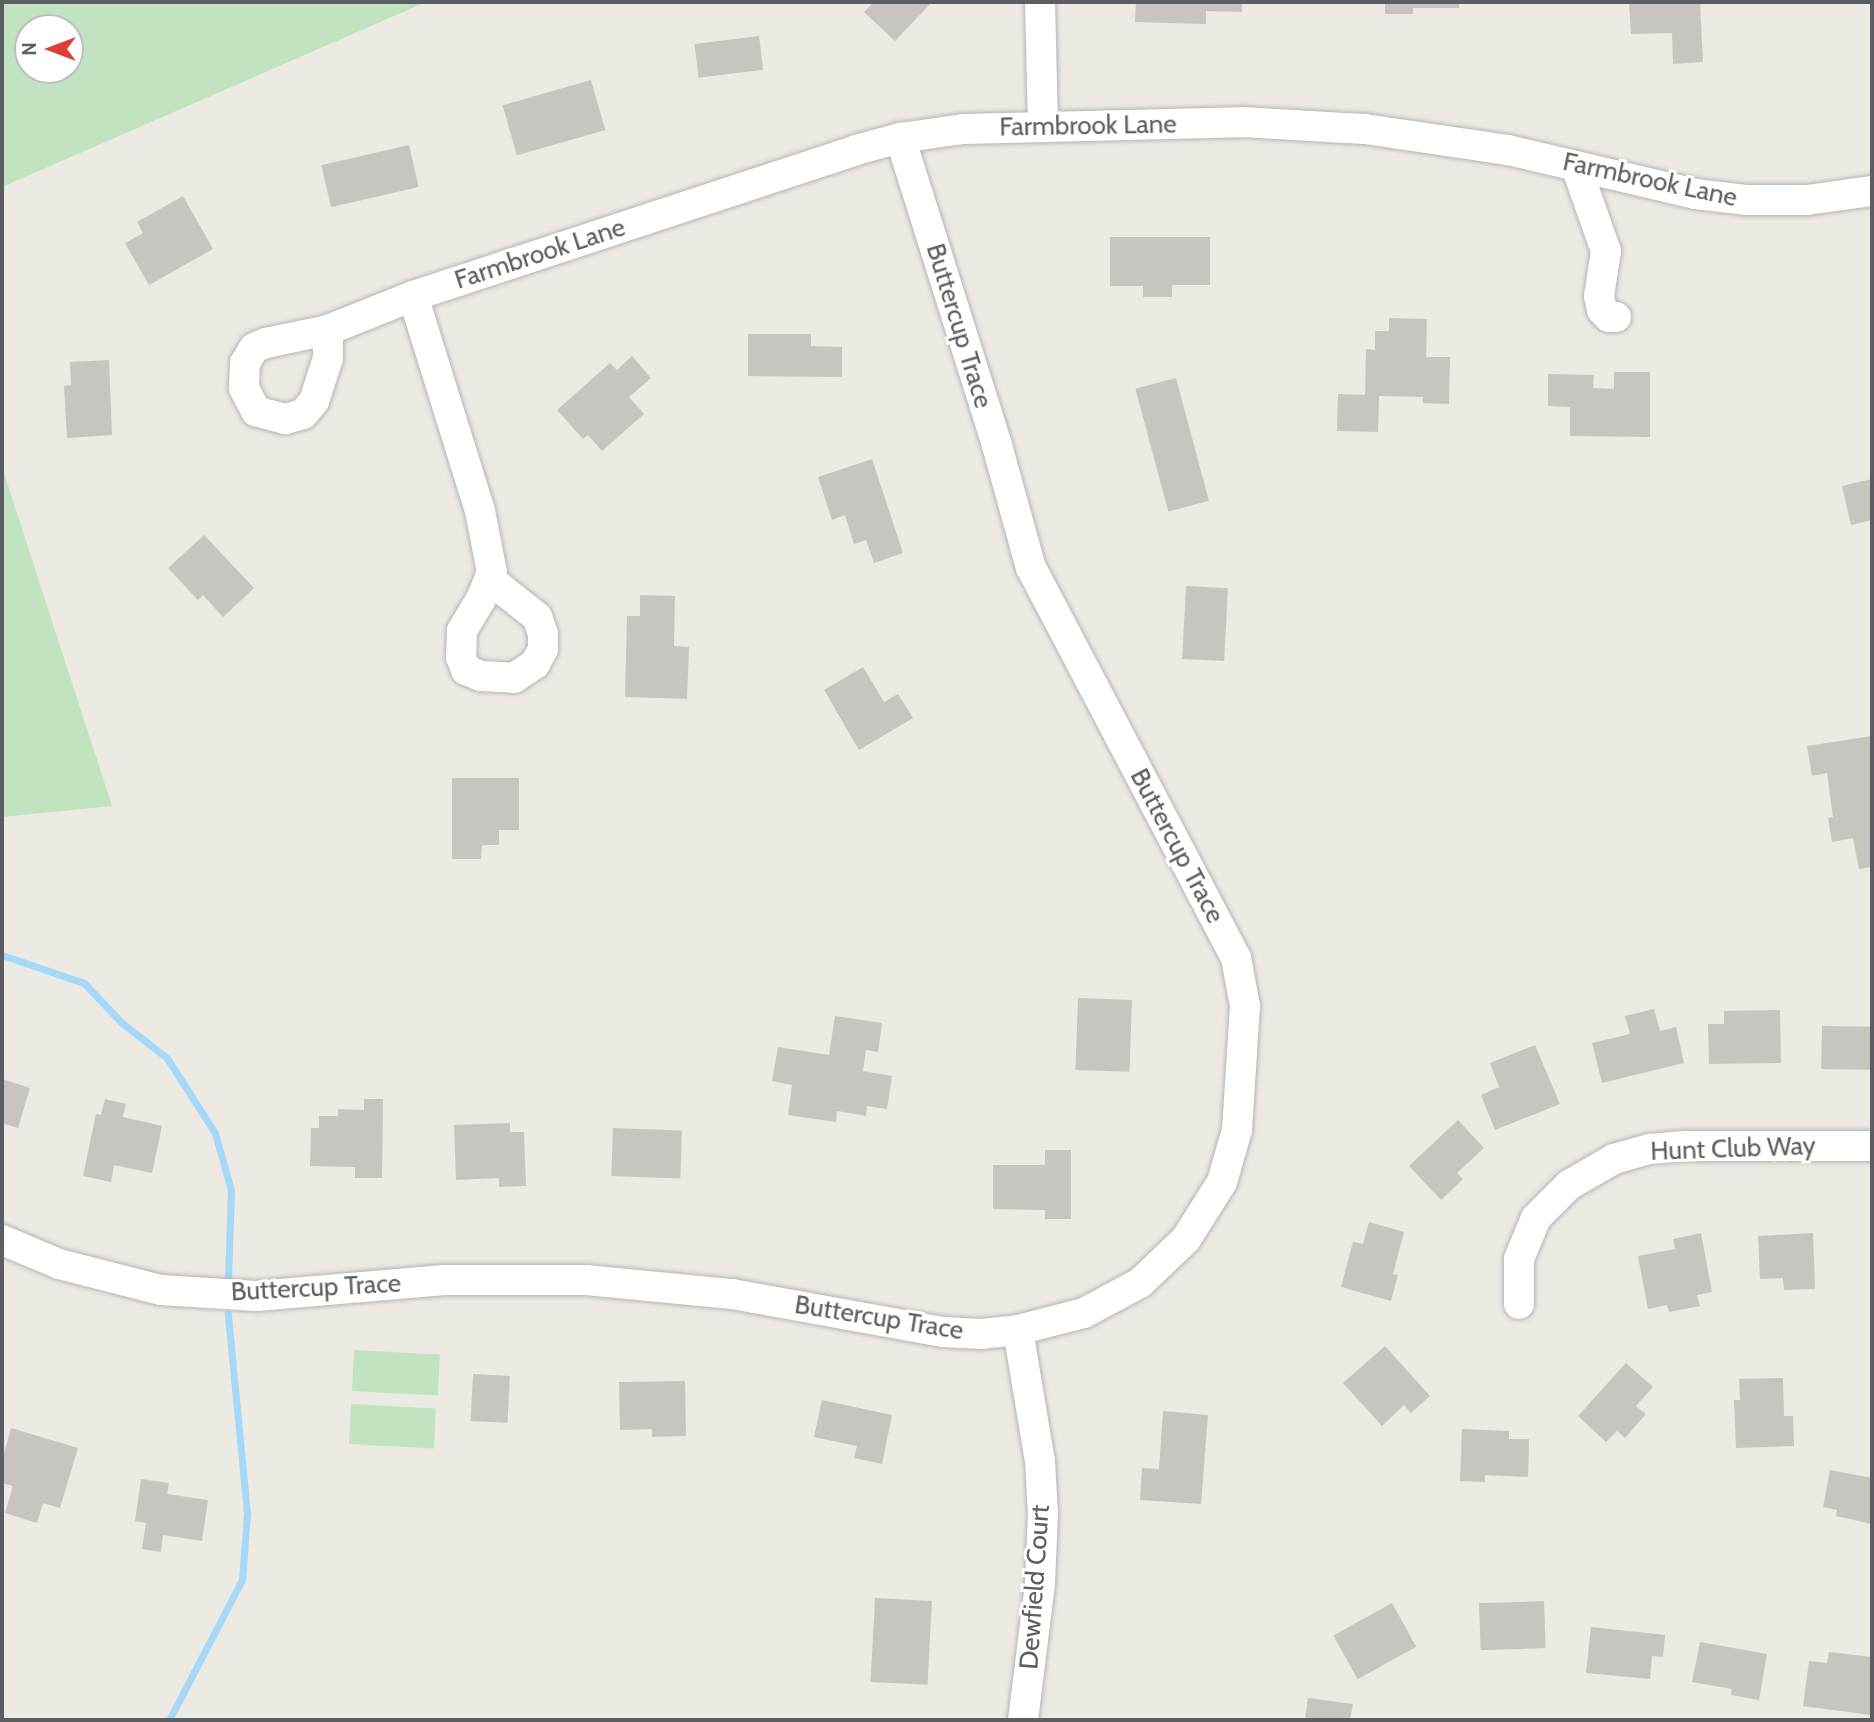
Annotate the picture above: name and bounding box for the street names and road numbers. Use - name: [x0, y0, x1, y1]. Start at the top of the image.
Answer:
- street label: Farmbrook Lane: [999, 109, 1177, 143]
- street label: Farmbrook Lane: [1560, 146, 1740, 214]
- street label: Farmbrook Lane: [451, 212, 629, 296]
- street label: Buttercup Trace: [919, 240, 999, 412]
- street label: Buttercup Trace: [1123, 763, 1231, 929]
- street label: Hunt Club Way: [1650, 1131, 1816, 1167]
- street label: Buttercup Trace: [230, 1268, 402, 1308]
- street label: Buttercup Trace: [792, 1289, 966, 1347]
- street label: Dewfield Court: [1014, 1504, 1056, 1670]

